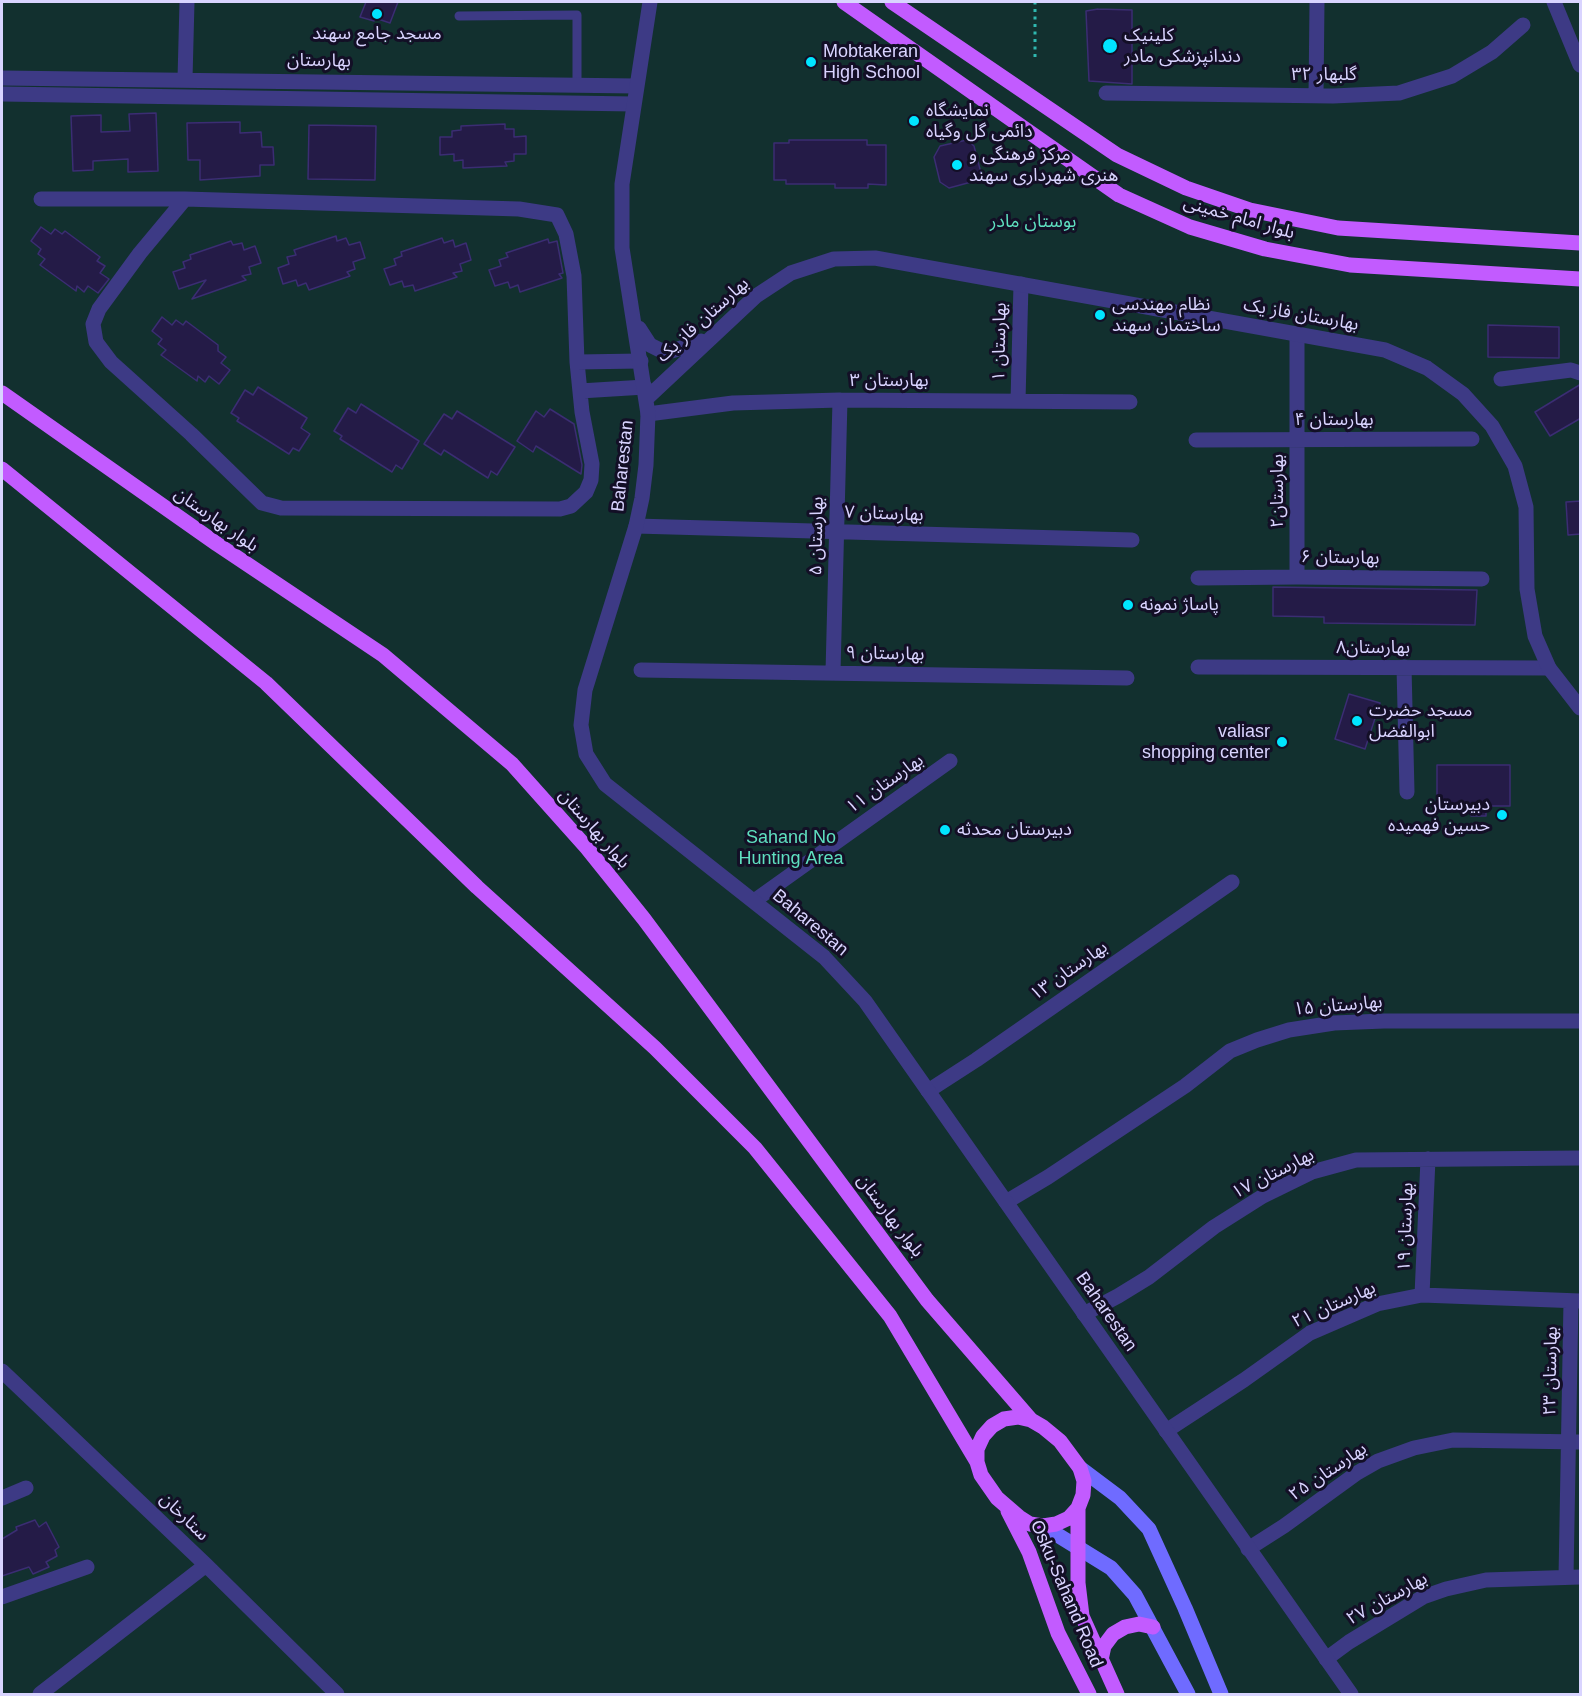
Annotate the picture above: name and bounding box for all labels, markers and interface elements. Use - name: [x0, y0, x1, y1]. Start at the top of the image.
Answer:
- marker: مسجد جامع سهند: [370, 7, 384, 21]
- place label: مسجد جامع سهند: [312, 23, 442, 45]
- place label: کلینیک دندانپزشکی مادر: [1124, 25, 1241, 68]
- marker: کلینیک دندانپزشکی مادر: [1101, 37, 1119, 55]
- place label: Mobtakeran High School: [823, 41, 920, 84]
- street label: بهارستان: [287, 50, 351, 72]
- marker: Mobtakeran High School: [804, 55, 818, 69]
- street label: گلبهار ۳۲: [1291, 64, 1357, 86]
- place label: نمایشگاه دائمی گل وگیاه: [926, 100, 1033, 142]
- marker: نمایشگاه دائمی گل وگیاه: [907, 114, 921, 128]
- place label: مرکز فرهنگی و هنری شهرداری سهند: [969, 144, 1118, 186]
- marker: مرکز فرهنگی و هنری شهرداری سهند: [950, 158, 964, 172]
- street label: بلوار امام خمینی: [1181, 192, 1297, 244]
- park label: بوستان مادر: [990, 211, 1076, 233]
- street label: بهارستان فاز یک: [652, 273, 754, 367]
- place label: نظام مهندسی ساختمان سهند: [1112, 294, 1221, 336]
- street label: بهارستان فاز یک: [1242, 294, 1360, 336]
- street label: بهارستان ۱: [989, 302, 1011, 382]
- marker: نظام مهندسی ساختمان سهند: [1093, 308, 1107, 322]
- street label: بهارستان ۳: [850, 370, 928, 392]
- street label: بهارستان ۴: [1295, 409, 1373, 431]
- street label: Baharestan: [607, 419, 639, 513]
- street label: بهارستان۲: [1267, 454, 1289, 528]
- street label: بلوار بهارستان: [170, 483, 262, 557]
- street label: بهارستان ۵: [806, 496, 828, 576]
- street label: بهارستان ۷: [844, 502, 924, 526]
- street label: بهارستان ۶: [1300, 547, 1380, 569]
- place label: پاساژ نمونه: [1140, 594, 1219, 616]
- marker: پاساژ نمونه: [1121, 598, 1135, 612]
- street label: بهارستان۸: [1336, 637, 1410, 659]
- street label: بهارستان ۹: [845, 643, 925, 665]
- place label: مسجد حضرت ابوالفضل: [1369, 700, 1472, 742]
- marker: مسجد حضرت ابوالفضل: [1350, 714, 1364, 728]
- place label: valiasr shopping center: [1142, 721, 1270, 764]
- marker: valiasr shopping center: [1275, 735, 1289, 749]
- street label: بهارستان ۱۱: [842, 750, 928, 818]
- street label: بلوار بهارستان: [554, 785, 634, 873]
- place label: دبیرستان حسین فهمیده: [1388, 794, 1490, 836]
- marker: دبیرستان حسین فهمیده: [1495, 808, 1509, 822]
- place label: دبیرستان محدثه: [957, 819, 1072, 841]
- marker: دبیرستان محدثه: [938, 823, 952, 837]
- park label: Sahand No Hunting Area: [738, 827, 844, 870]
- street label: Baharestan: [768, 885, 852, 961]
- street label: بهارستان ۱۳: [1026, 937, 1112, 1005]
- street label: بهارستان ۱۵: [1293, 991, 1383, 1021]
- street label: بهارستان ۱۷: [1228, 1144, 1318, 1204]
- street label: بلوار بهارستان: [852, 1170, 928, 1262]
- street label: بهارستان ۱۹: [1394, 1182, 1418, 1272]
- street label: Baharestan: [1071, 1268, 1141, 1356]
- street label: بهارستان ۲۱: [1289, 1277, 1379, 1333]
- street label: بهارستان ۲۳: [1539, 1326, 1563, 1416]
- street label: بهارستان ۲۵: [1285, 1438, 1371, 1506]
- street label: ستارخان: [155, 1488, 213, 1546]
- street label: Osku-Sahand Road: [1025, 1517, 1107, 1671]
- street label: بهارستان ۲۷: [1343, 1568, 1431, 1630]

